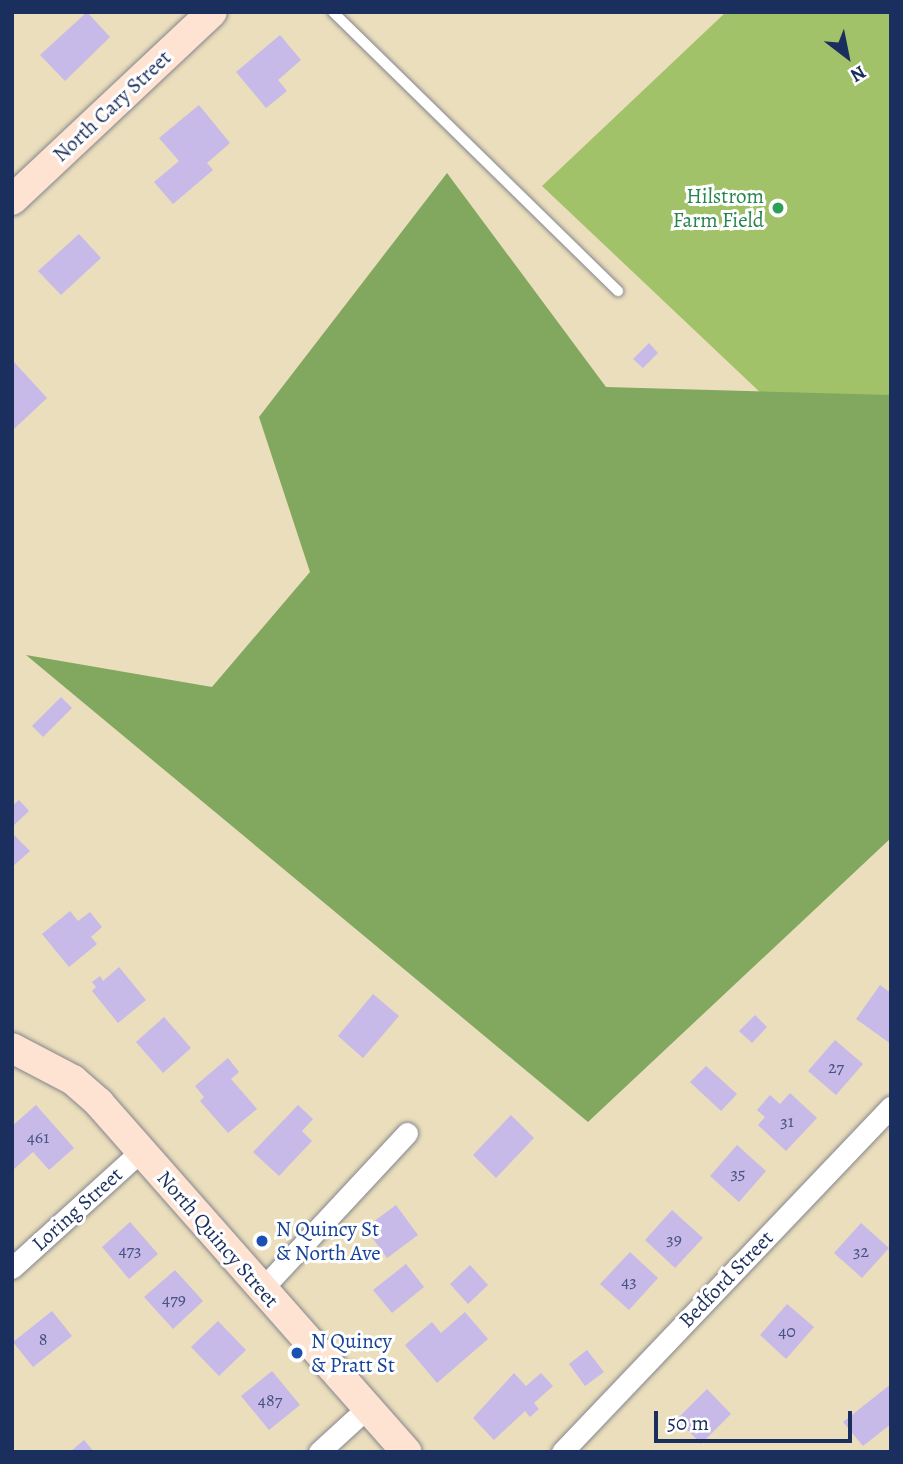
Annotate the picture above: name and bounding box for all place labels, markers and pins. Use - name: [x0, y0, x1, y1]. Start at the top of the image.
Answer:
- place label: Hilstrom Farm Field: [673, 183, 764, 233]
- marker: Hilstrom Farm Field: [770, 200, 786, 216]
- place label: N Quincy St & North Ave: [276, 1216, 381, 1266]
- marker: N Quincy St & North Ave: [254, 1233, 270, 1249]
- place label: N Quincy & Pratt St: [311, 1328, 395, 1378]
- marker: N Quincy & Pratt St: [289, 1345, 305, 1361]

